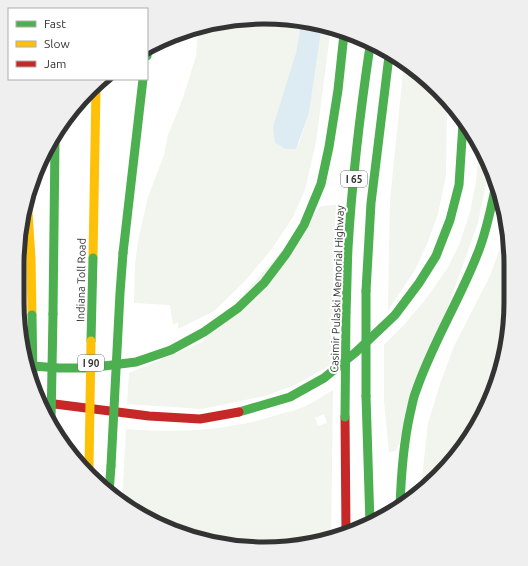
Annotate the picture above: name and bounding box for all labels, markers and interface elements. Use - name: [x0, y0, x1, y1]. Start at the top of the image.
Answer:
- legend: [8, 8, 148, 80]
- text: Fast: [44, 17, 66, 30]
- text: Slow: [44, 37, 70, 50]
- text: Jam: [44, 57, 66, 70]
- road number: I 65: [341, 171, 367, 187]
- street label: Casimir Pulaski Memorial Highway: [328, 204, 346, 373]
- street label: Indiana Toll Road: [74, 238, 88, 322]
- road number: I 90: [78, 355, 104, 371]

